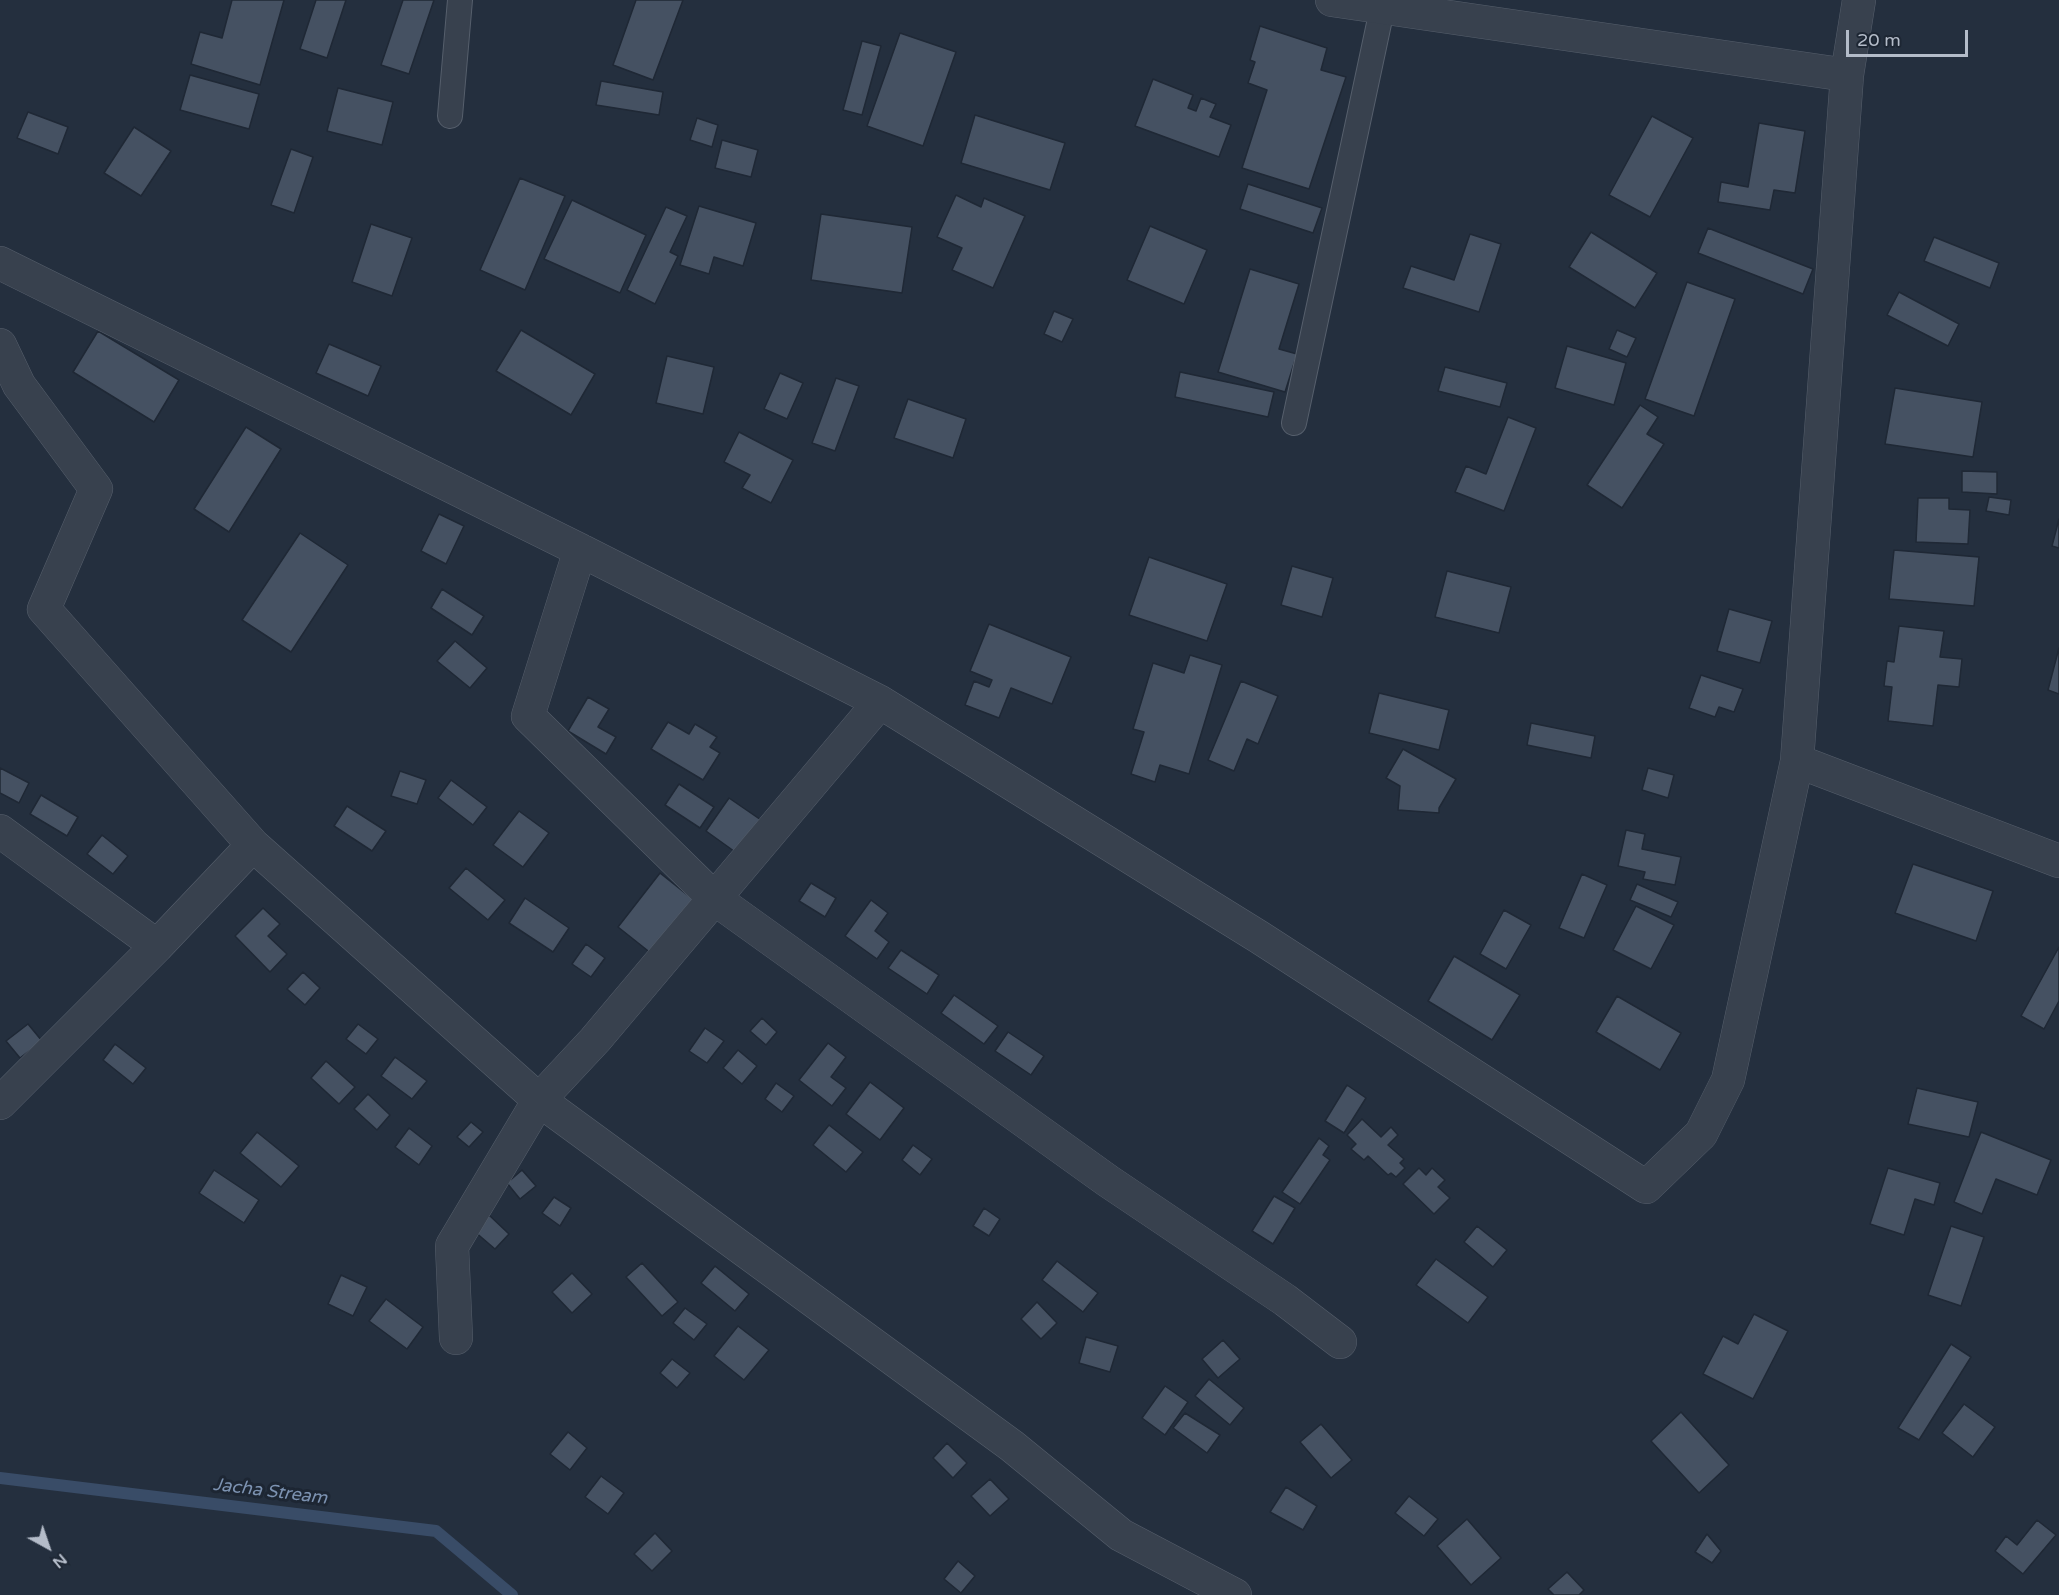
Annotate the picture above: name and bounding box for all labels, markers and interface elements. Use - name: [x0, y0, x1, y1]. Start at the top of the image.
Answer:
- scale bar: [1849, 18, 1970, 56]
- text: 20 m: [1857, 29, 1901, 51]
- water label: Jacha Stream: [212, 1474, 328, 1510]
- north arrow: [18, 1517, 78, 1577]
- text: N: [48, 1549, 71, 1573]

